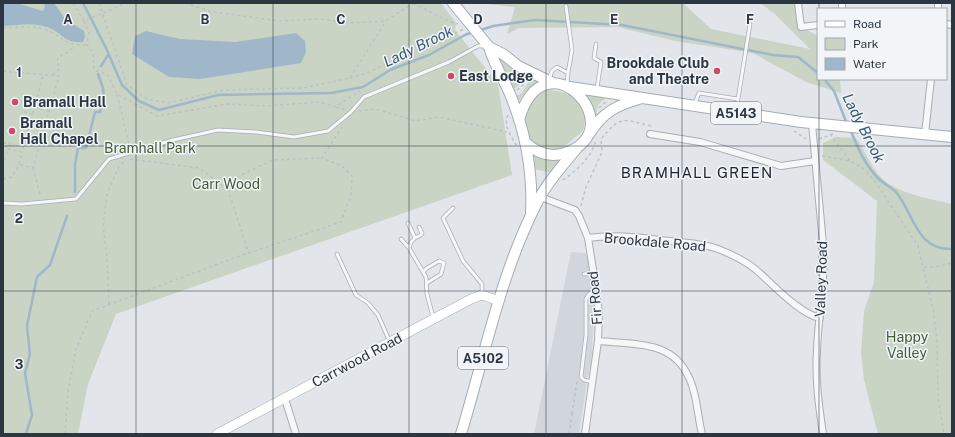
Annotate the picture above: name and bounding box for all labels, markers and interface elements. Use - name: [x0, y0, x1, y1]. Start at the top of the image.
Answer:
- legend: [817, 8, 947, 80]
- text: A: [63, 12, 73, 27]
- text: B: [201, 12, 210, 27]
- text: C: [336, 12, 346, 27]
- text: D: [473, 12, 483, 27]
- text: E: [610, 12, 618, 27]
- text: F: [746, 12, 754, 27]
- text: Road: [853, 17, 881, 31]
- water label: Lady Brook: [380, 21, 456, 70]
- text: Park: [853, 37, 879, 51]
- place label: Brookdale Club and Theatre: [607, 55, 709, 87]
- text: Water: [853, 57, 887, 71]
- text: 1: [16, 65, 22, 80]
- marker: Brookdale Club and Theatre: [712, 66, 722, 76]
- place label: East Lodge: [459, 68, 533, 84]
- marker: East Lodge: [446, 71, 456, 81]
- water label: Lady Brook: [839, 90, 889, 166]
- place label: Bramall Hall: [23, 94, 107, 110]
- marker: Bramall Hall: [10, 97, 20, 107]
- road number: A5143: [711, 102, 761, 124]
- place label: Bramall Hall Chapel: [20, 115, 99, 147]
- marker: Bramall Hall Chapel: [7, 126, 17, 136]
- park label: Bramhall Park: [104, 140, 196, 156]
- district label: BRAMHALL GREEN: [621, 164, 773, 181]
- park label: Carr Wood: [192, 176, 260, 192]
- text: 2: [15, 211, 23, 226]
- street label: Brookdale Road: [603, 230, 707, 254]
- street label: Valley Road: [812, 241, 830, 317]
- street label: Fir Road: [585, 270, 605, 326]
- street label: Carrwood Road: [309, 329, 405, 391]
- park label: Happy Valley: [886, 329, 929, 361]
- road number: A5102: [458, 347, 508, 369]
- text: 3: [15, 357, 24, 372]

